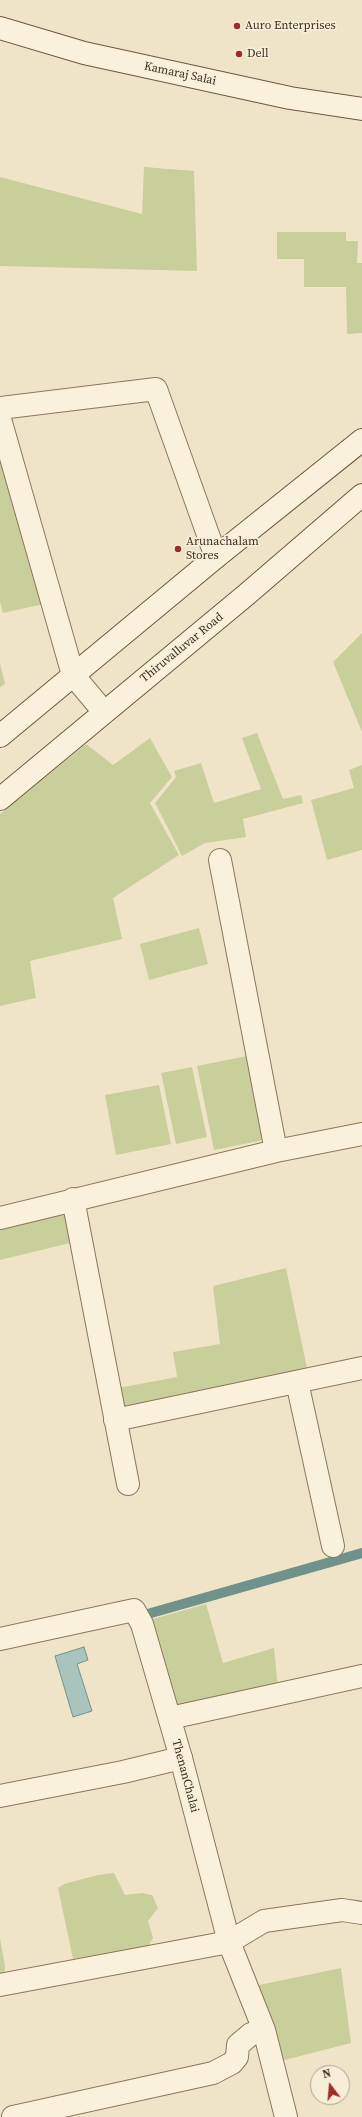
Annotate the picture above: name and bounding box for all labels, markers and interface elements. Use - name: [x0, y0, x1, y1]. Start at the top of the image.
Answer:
- place label: Auro Enterprises: [245, 19, 336, 33]
- marker: Auro Enterprises: [232, 21, 242, 31]
- place label: Dell: [247, 47, 269, 61]
- marker: Dell: [234, 49, 244, 59]
- street label: Kamaraj Salai: [143, 59, 217, 89]
- place label: Arunachalam Stores: [186, 535, 259, 563]
- marker: Arunachalam Stores: [173, 544, 183, 554]
- street label: Thiruvalluvar Road: [138, 610, 226, 686]
- street label: ThenanChalai: [168, 1738, 202, 1814]
- north arrow: [310, 2065, 350, 2105]
- text: N: [321, 2066, 333, 2082]

